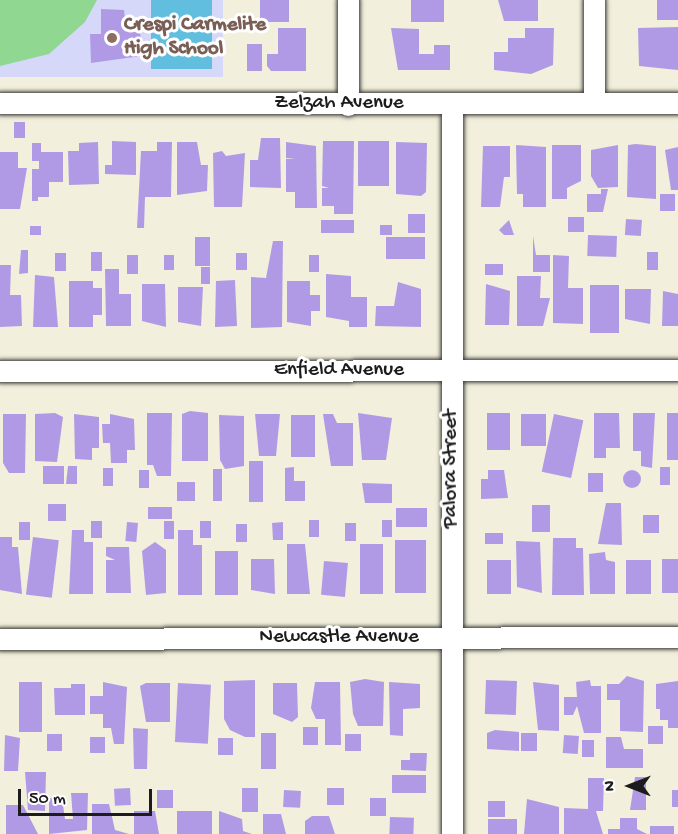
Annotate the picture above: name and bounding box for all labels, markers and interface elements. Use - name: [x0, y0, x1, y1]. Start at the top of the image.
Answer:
- place label: Crespi Carmelite High School: [124, 13, 266, 63]
- marker: Crespi Carmelite High School: [105, 31, 119, 45]
- street label: Zelzah Avenue: [274, 91, 404, 117]
- street label: Enfield Avenue: [274, 358, 404, 384]
- street label: Palora Street: [439, 410, 465, 528]
- street label: Newcastle Avenue: [259, 625, 419, 651]
- north arrow: [600, 756, 660, 816]
- scale bar: [21, 777, 154, 815]
- text: N: [602, 781, 621, 791]
- text: 50 m: [29, 789, 66, 810]

